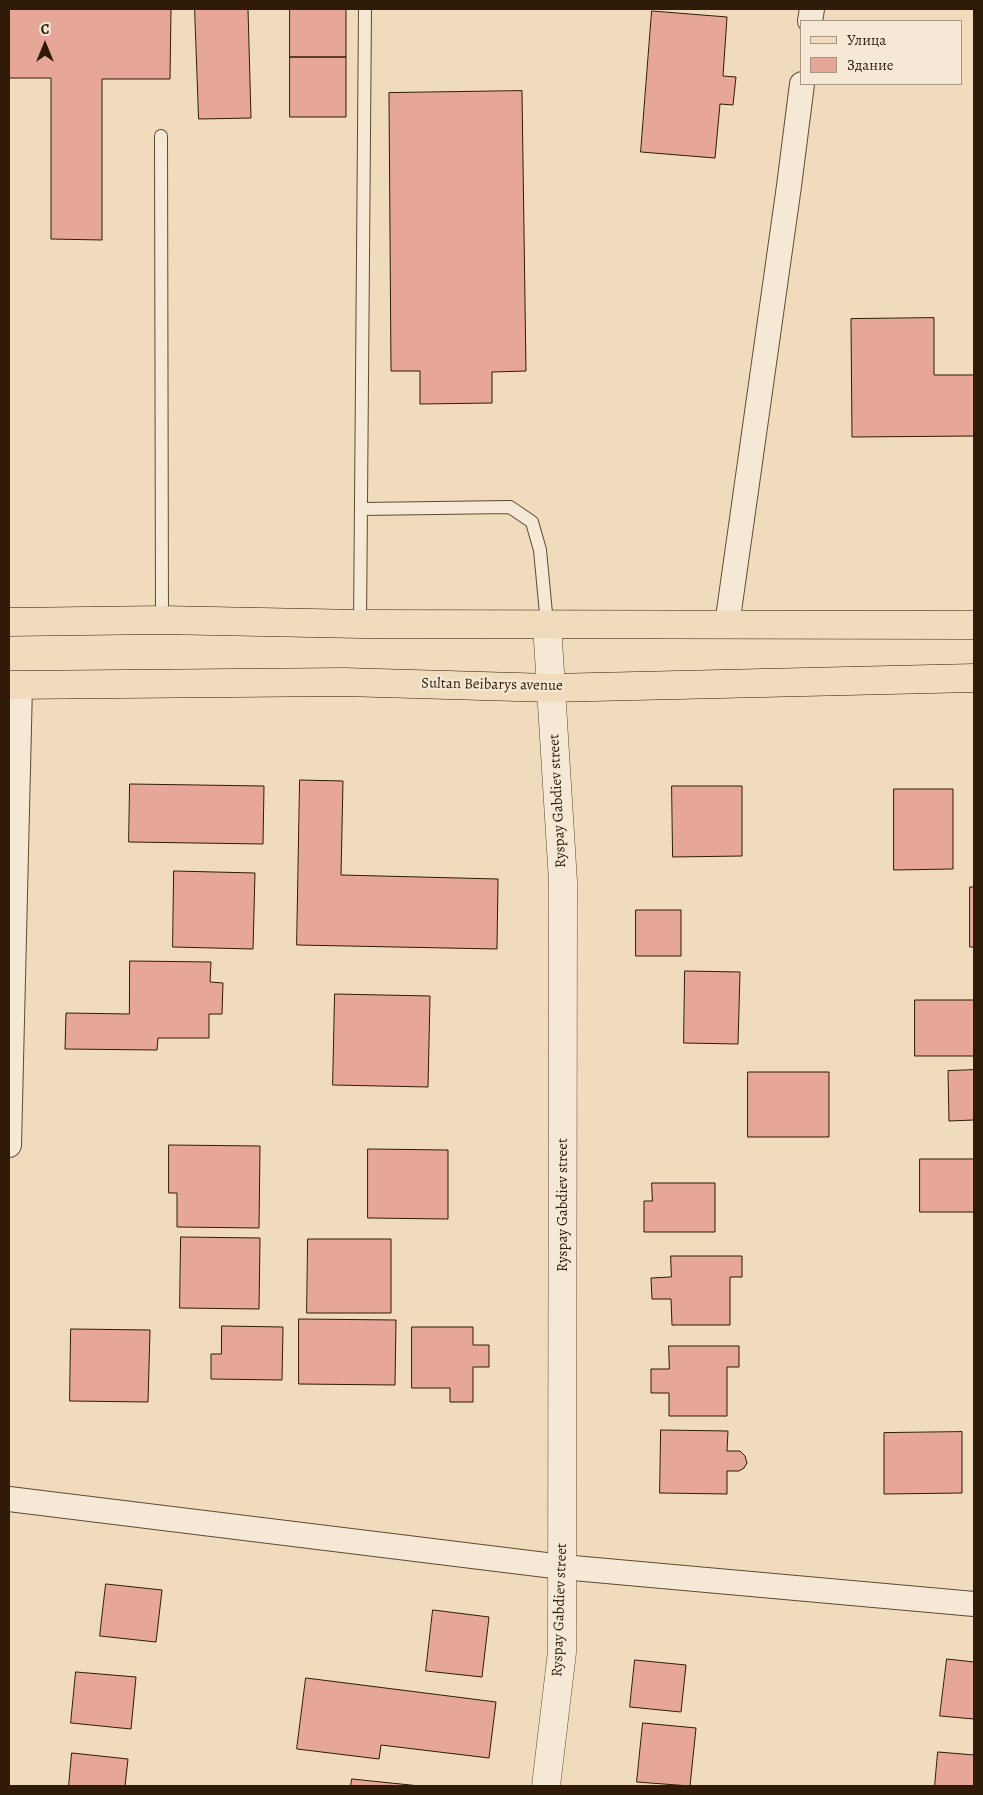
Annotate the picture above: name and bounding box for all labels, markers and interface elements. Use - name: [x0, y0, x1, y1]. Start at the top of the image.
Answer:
- north arrow: [20, 20, 70, 70]
- text: С: [41, 20, 49, 39]
- legend: [800, 20, 963, 85]
- text: Улица: [847, 30, 886, 50]
- text: Здание: [847, 55, 894, 75]
- street label: Sultan Beibarys avenue: [421, 675, 563, 695]
- street label: Ryspay Gabdiev street: [546, 734, 570, 868]
- street label: Ryspay Gabdiev street: [554, 1138, 572, 1272]
- street label: Ryspay Gabdiev street: [549, 1543, 571, 1677]

